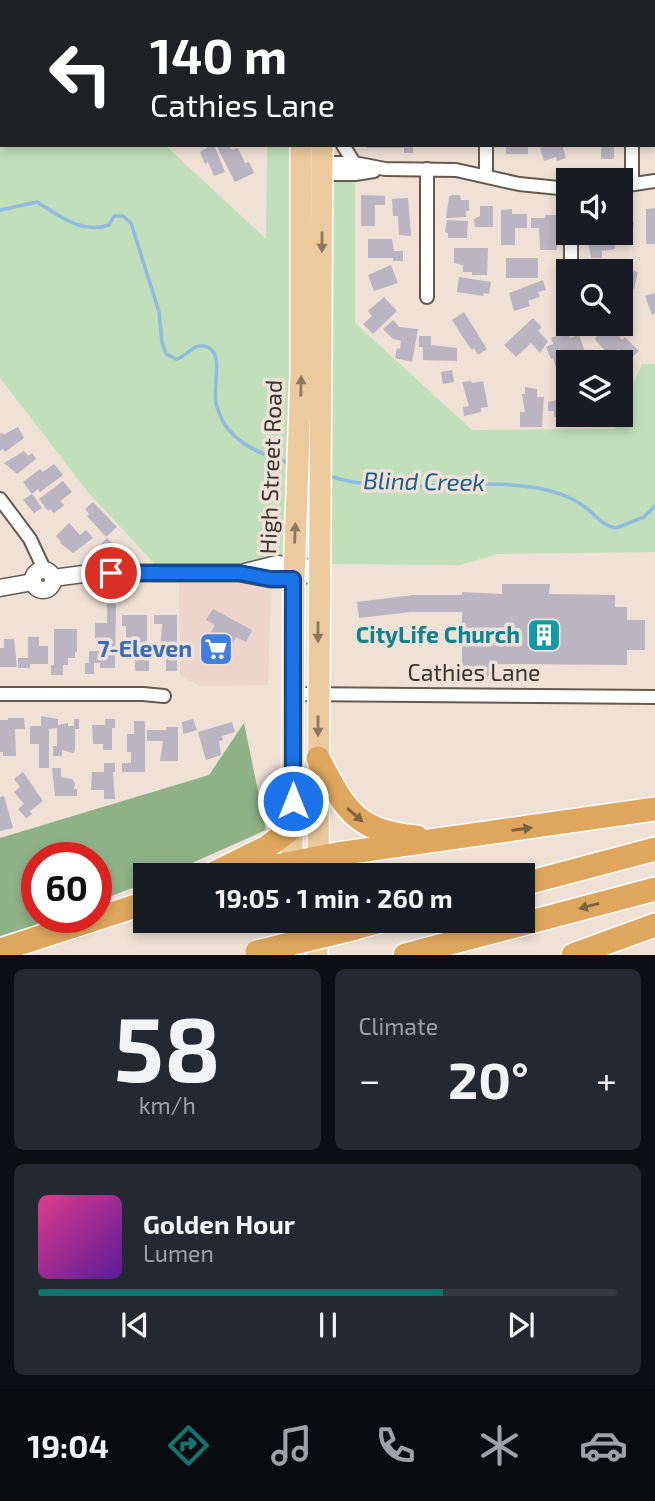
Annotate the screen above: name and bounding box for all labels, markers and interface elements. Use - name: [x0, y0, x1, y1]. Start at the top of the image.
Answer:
- text: 140 m: [150, 25, 287, 84]
- icon: left: [35, 28, 126, 119]
- text: Cathies Lane: [150, 85, 335, 123]
- map controls: [556, 168, 633, 427]
- button: sound: [556, 168, 633, 245]
- one-way arrow: [316, 231, 328, 253]
- button: search: [556, 259, 633, 336]
- button: layers: [556, 350, 633, 427]
- one-way arrow: [295, 375, 306, 397]
- street label: High Street Road: [253, 379, 287, 555]
- water label: Blind Creek: [363, 465, 485, 496]
- one-way arrow: [290, 521, 301, 543]
- pin: [81, 543, 141, 603]
- icon: arrive: [92, 554, 130, 592]
- building icon: CityLife Church: [525, 616, 563, 654]
- place label: CityLife Church: [356, 620, 520, 648]
- one-way arrow: [312, 622, 324, 644]
- supermarket icon: 7-Eleven: [197, 630, 235, 668]
- place label: 7-Eleven: [97, 634, 192, 662]
- street label: Cathies Lane: [408, 658, 540, 686]
- one-way arrow: [312, 715, 324, 737]
- position arrow: [256, 764, 330, 838]
- one-way arrow: [346, 807, 364, 823]
- one-way arrow: [512, 823, 534, 834]
- speed limit sign: 60: [21, 842, 112, 933]
- text: 19:05 · 1 min · 260 m: [215, 882, 453, 913]
- one-way arrow: [578, 902, 599, 912]
- text: 58: [114, 991, 221, 1100]
- text: Climate: [359, 1012, 438, 1040]
- text: 20°: [448, 1047, 529, 1109]
- text: −: [359, 1056, 381, 1102]
- text: +: [596, 1056, 617, 1102]
- text: km/h: [139, 1091, 196, 1119]
- text: Golden Hour: [143, 1208, 295, 1239]
- text: Lumen: [143, 1239, 214, 1267]
- icon: previous: [116, 1306, 154, 1344]
- icon: pause: [309, 1306, 347, 1344]
- icon: next: [502, 1306, 540, 1344]
- icon: directions: [164, 1421, 213, 1470]
- icon: music: [267, 1421, 316, 1470]
- icon: phone: [371, 1421, 420, 1470]
- icon: climate: [475, 1421, 524, 1470]
- icon: car: [579, 1421, 628, 1470]
- text: 19:04: [27, 1426, 109, 1464]

